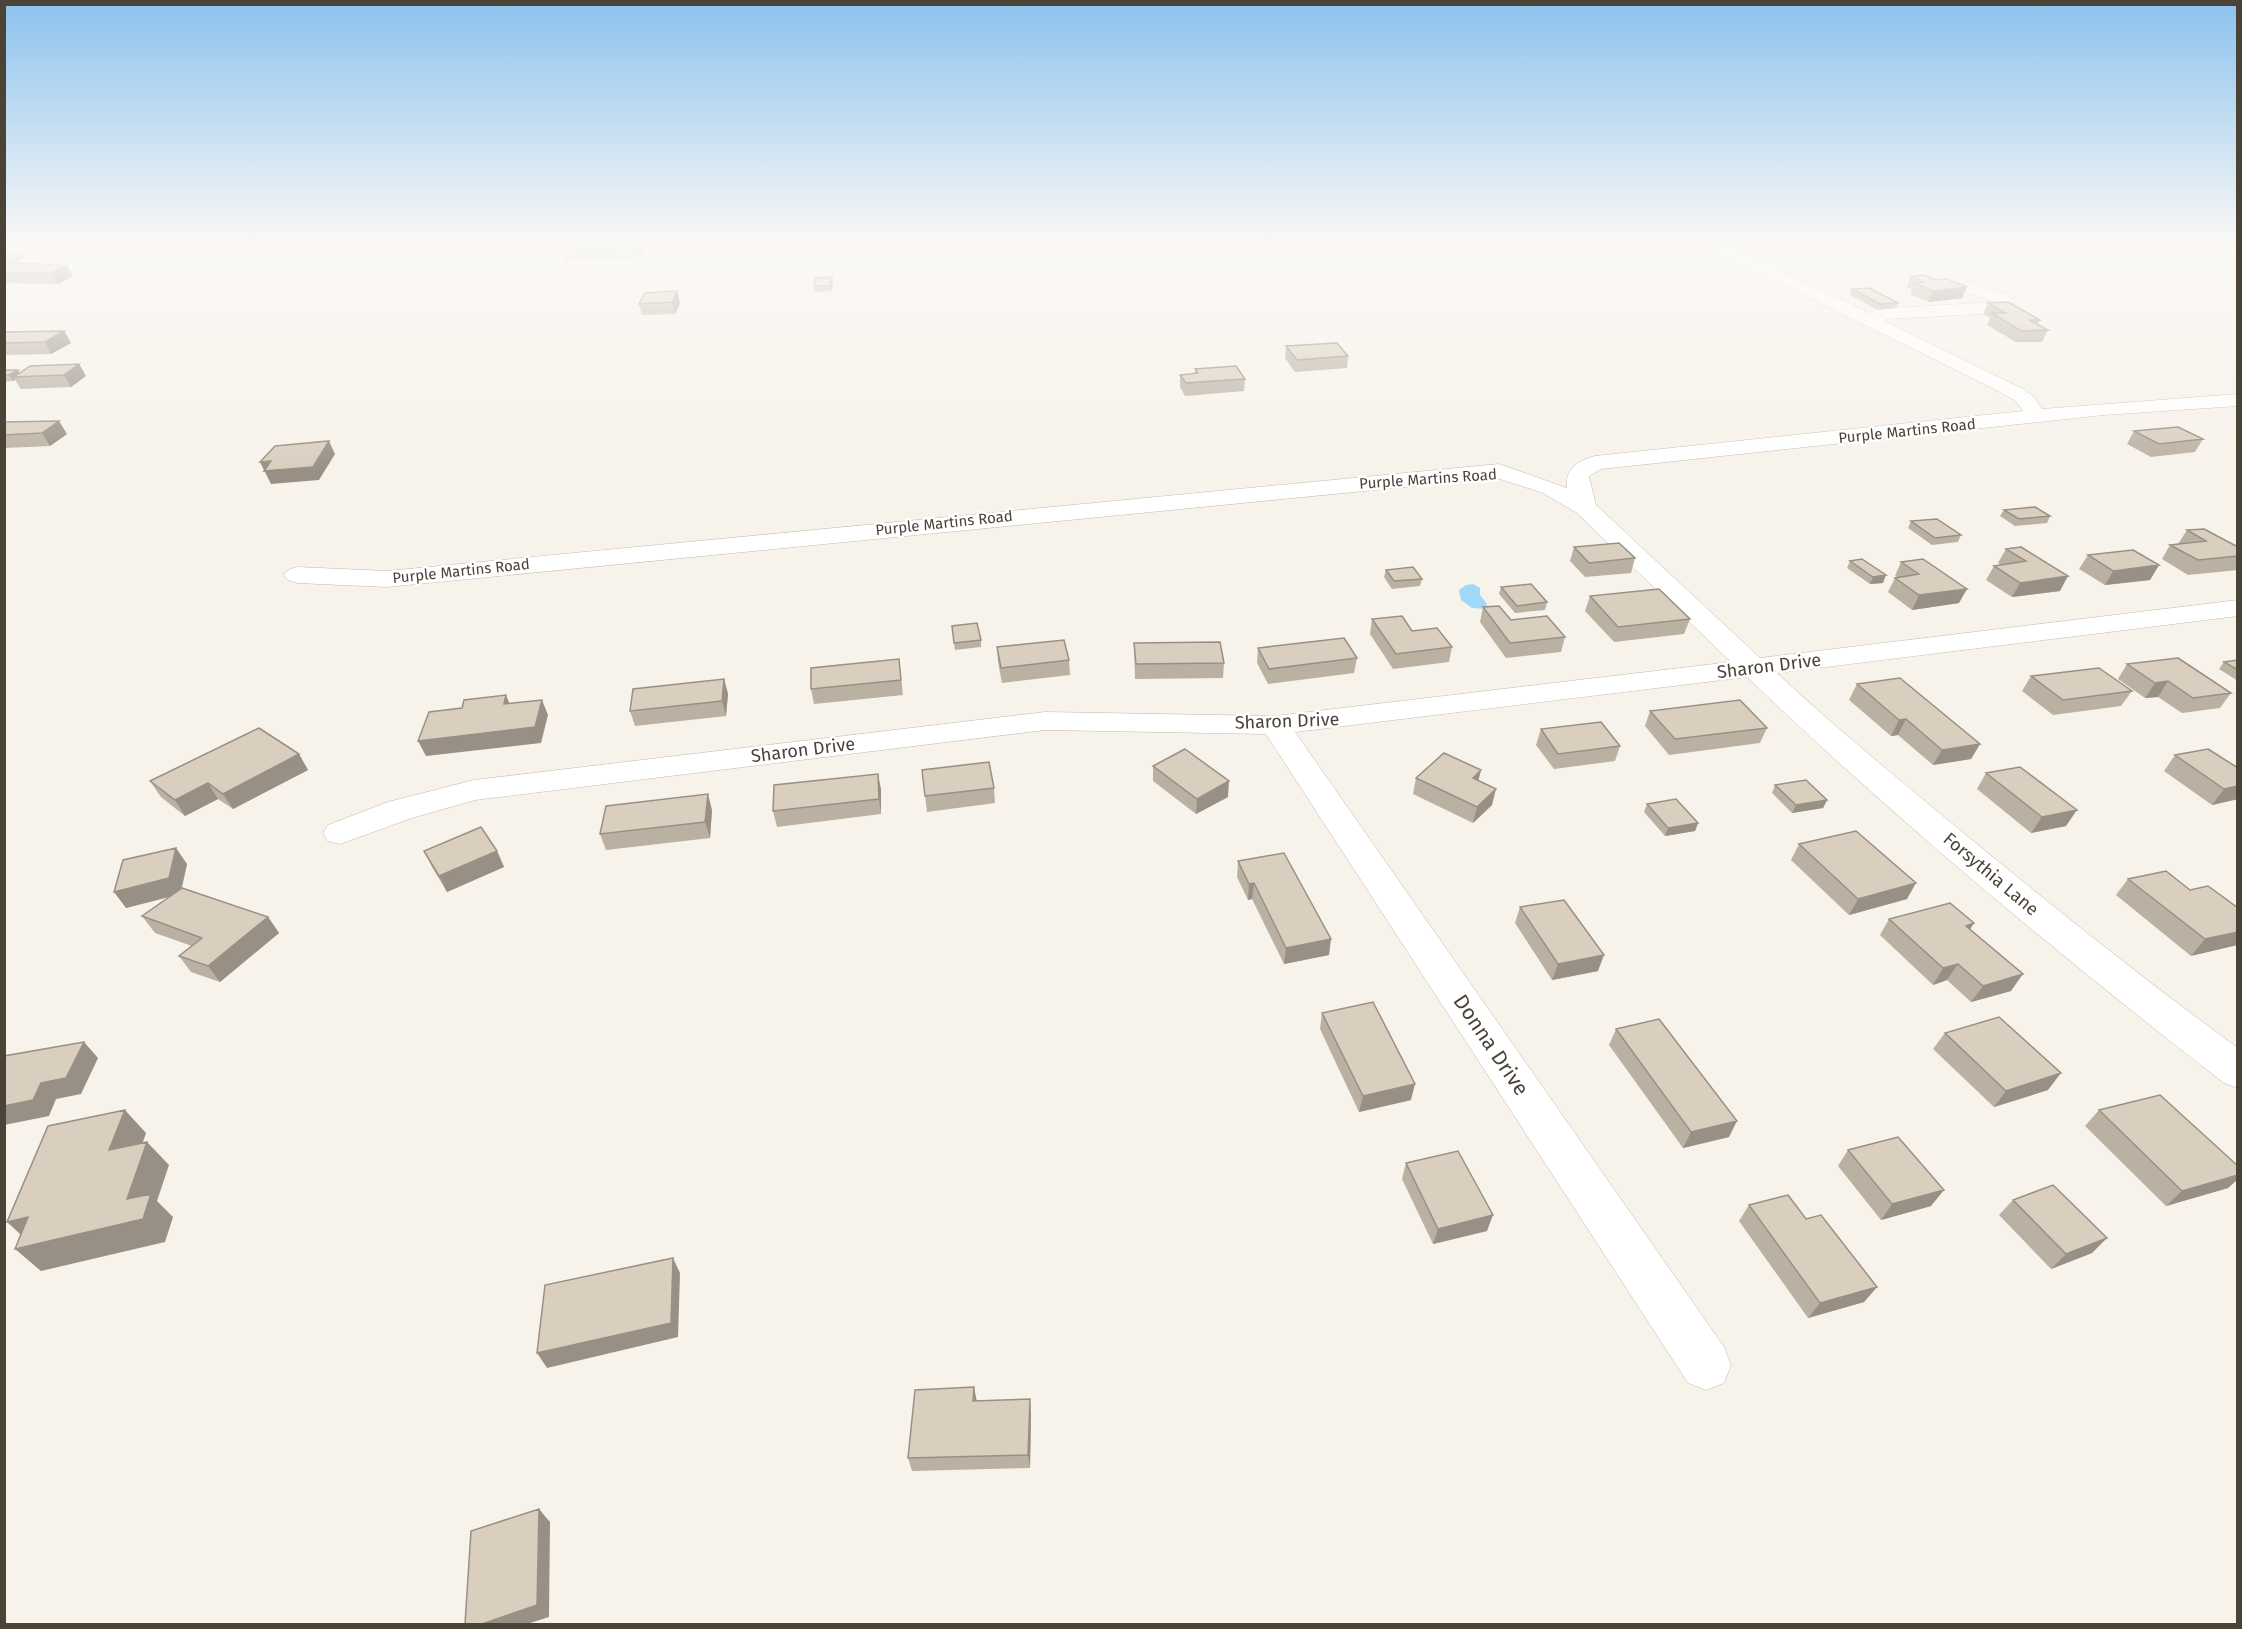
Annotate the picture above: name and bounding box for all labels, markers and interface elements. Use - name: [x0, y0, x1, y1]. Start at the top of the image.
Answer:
- street label: Purple Martins Road: [1838, 415, 1976, 447]
- street label: Purple Martins Road: [1359, 465, 1497, 493]
- street label: Purple Martins Road: [875, 507, 1013, 539]
- street label: Purple Martins Road: [392, 555, 530, 587]
- street label: Sharon Drive: [1716, 649, 1822, 683]
- street label: Sharon Drive: [1234, 708, 1340, 734]
- street label: Sharon Drive: [750, 733, 856, 767]
- street label: Forsythia Lane: [1939, 828, 2043, 920]
- street label: Donna Drive: [1448, 989, 1534, 1101]

